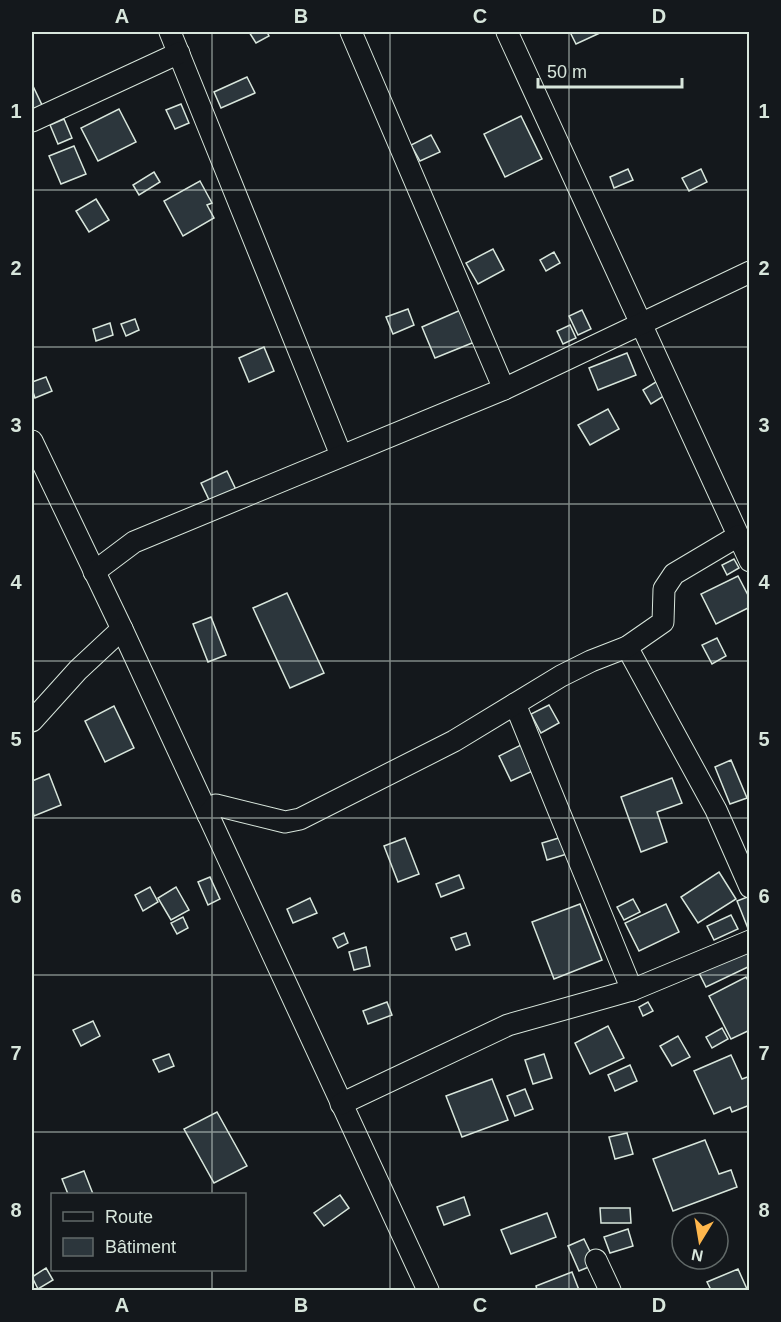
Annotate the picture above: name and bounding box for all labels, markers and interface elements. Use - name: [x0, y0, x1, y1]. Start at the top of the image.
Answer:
- text: A: [115, 5, 129, 27]
- text: B: [294, 5, 308, 27]
- text: C: [473, 5, 487, 27]
- text: D: [652, 5, 666, 27]
- scale bar: [538, 51, 682, 89]
- text: 50 m: [547, 62, 587, 82]
- text: 1: [10, 100, 22, 122]
- text: 1: [758, 100, 770, 122]
- text: 2: [10, 257, 22, 279]
- text: 2: [758, 257, 770, 279]
- text: 3: [10, 414, 22, 436]
- text: 3: [758, 414, 770, 436]
- text: 4: [10, 571, 22, 593]
- text: 4: [758, 571, 770, 593]
- text: 5: [10, 728, 22, 750]
- text: 5: [758, 728, 770, 750]
- text: 6: [10, 885, 22, 907]
- text: 6: [758, 885, 770, 907]
- text: 7: [10, 1042, 22, 1064]
- text: 7: [758, 1042, 770, 1064]
- legend: [51, 1193, 246, 1271]
- text: 8: [10, 1199, 22, 1221]
- text: 8: [758, 1199, 770, 1221]
- text: Route: [105, 1207, 153, 1227]
- north arrow: [670, 1211, 730, 1271]
- text: Bâtiment: [105, 1237, 176, 1257]
- text: N: [690, 1246, 705, 1265]
- text: A: [115, 1294, 129, 1316]
- text: B: [294, 1294, 308, 1316]
- text: C: [473, 1294, 487, 1316]
- text: D: [652, 1294, 666, 1316]

